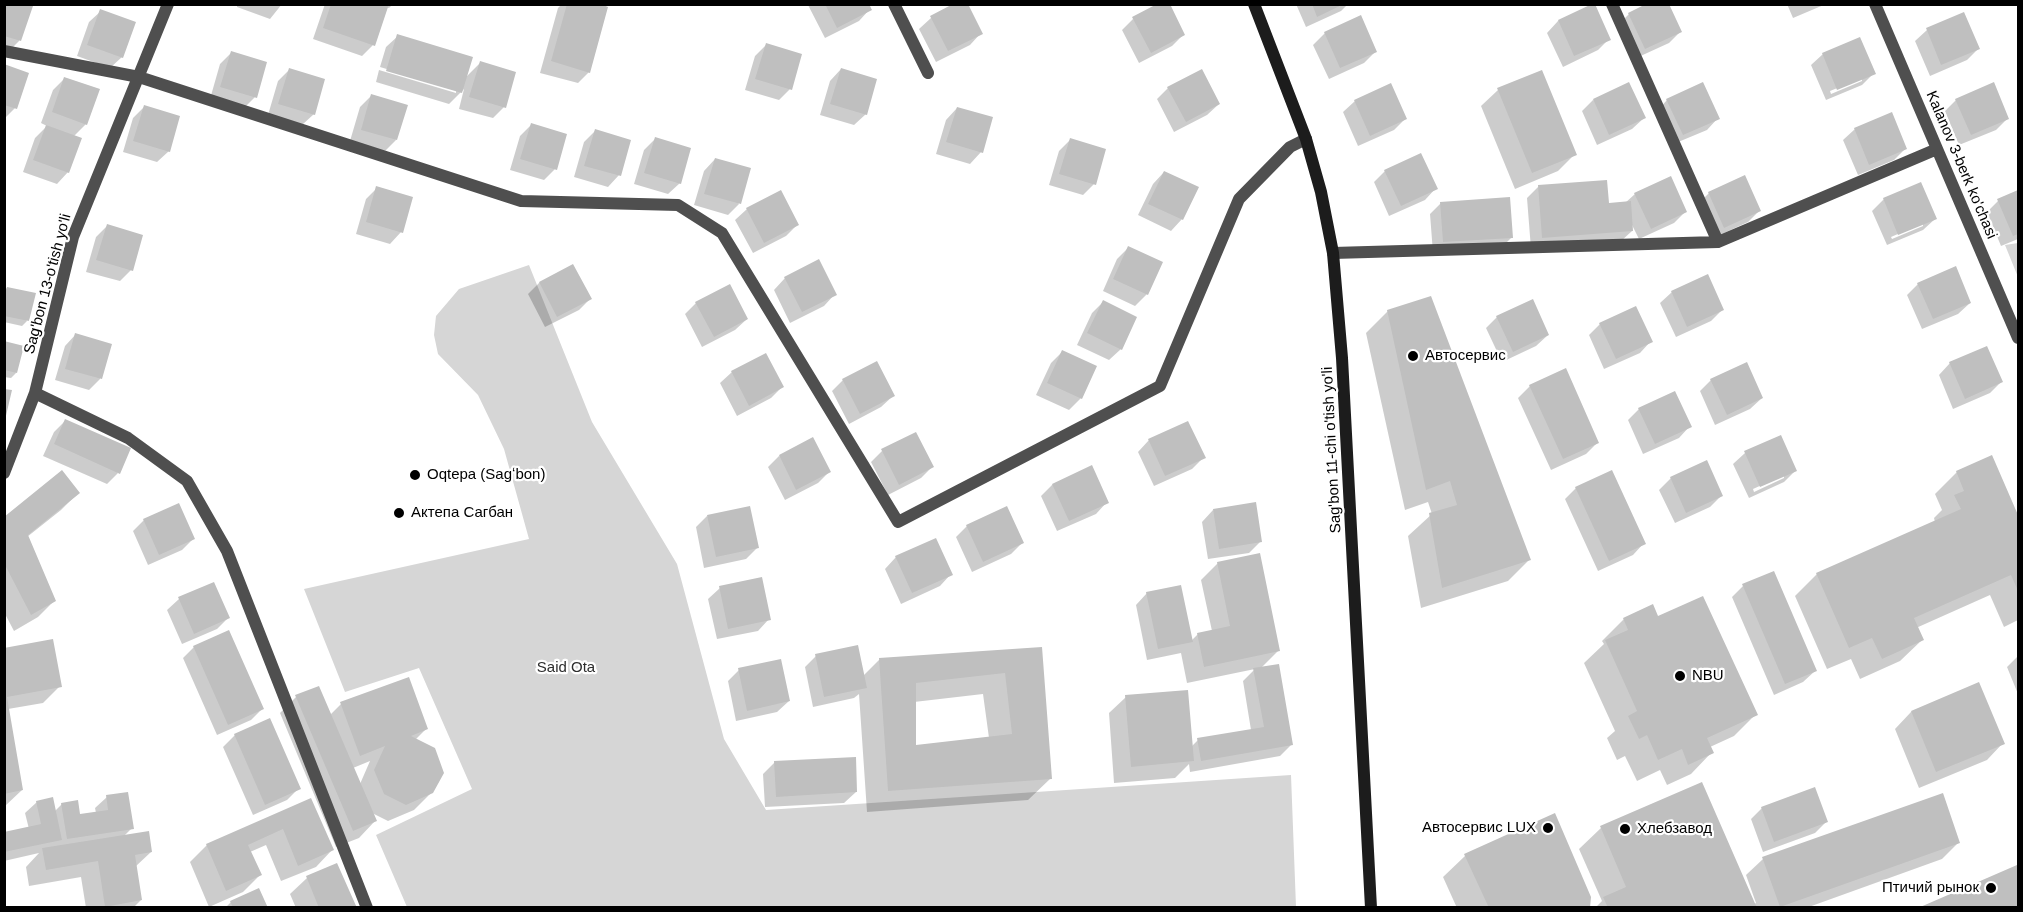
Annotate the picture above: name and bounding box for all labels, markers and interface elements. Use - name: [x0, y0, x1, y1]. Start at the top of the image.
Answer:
- street label: Kalanov 3-berk ko'chasi: [1922, 88, 2000, 242]
- street label: Sag'bon 13-o'tish yo'li: [21, 212, 75, 356]
- place label: Автосервис: [1425, 347, 1506, 365]
- marker: Автосервис: [1406, 349, 1420, 363]
- street label: Sag'bon 11-chi o'tish yo'li: [1319, 366, 1345, 534]
- place label: Oqtepa (Sagʻbon): [427, 466, 545, 484]
- marker: Oqtepa (Sagʻbon): [408, 468, 422, 482]
- place label: Актепа Сагбан: [411, 504, 513, 522]
- marker: Актепа Сагбан: [392, 506, 406, 520]
- park label: Said Ota: [537, 659, 595, 677]
- place label: NBU: [1692, 667, 1724, 685]
- marker: NBU: [1673, 669, 1687, 683]
- place label: Автосервис LUX: [1422, 819, 1536, 837]
- place label: Хлебзавод: [1637, 820, 1712, 838]
- marker: Автосервис LUX: [1541, 821, 1555, 835]
- marker: Хлебзавод: [1618, 822, 1632, 836]
- place label: Птичий рынок: [1882, 879, 1979, 897]
- marker: Птичий рынок: [1984, 881, 1998, 895]

